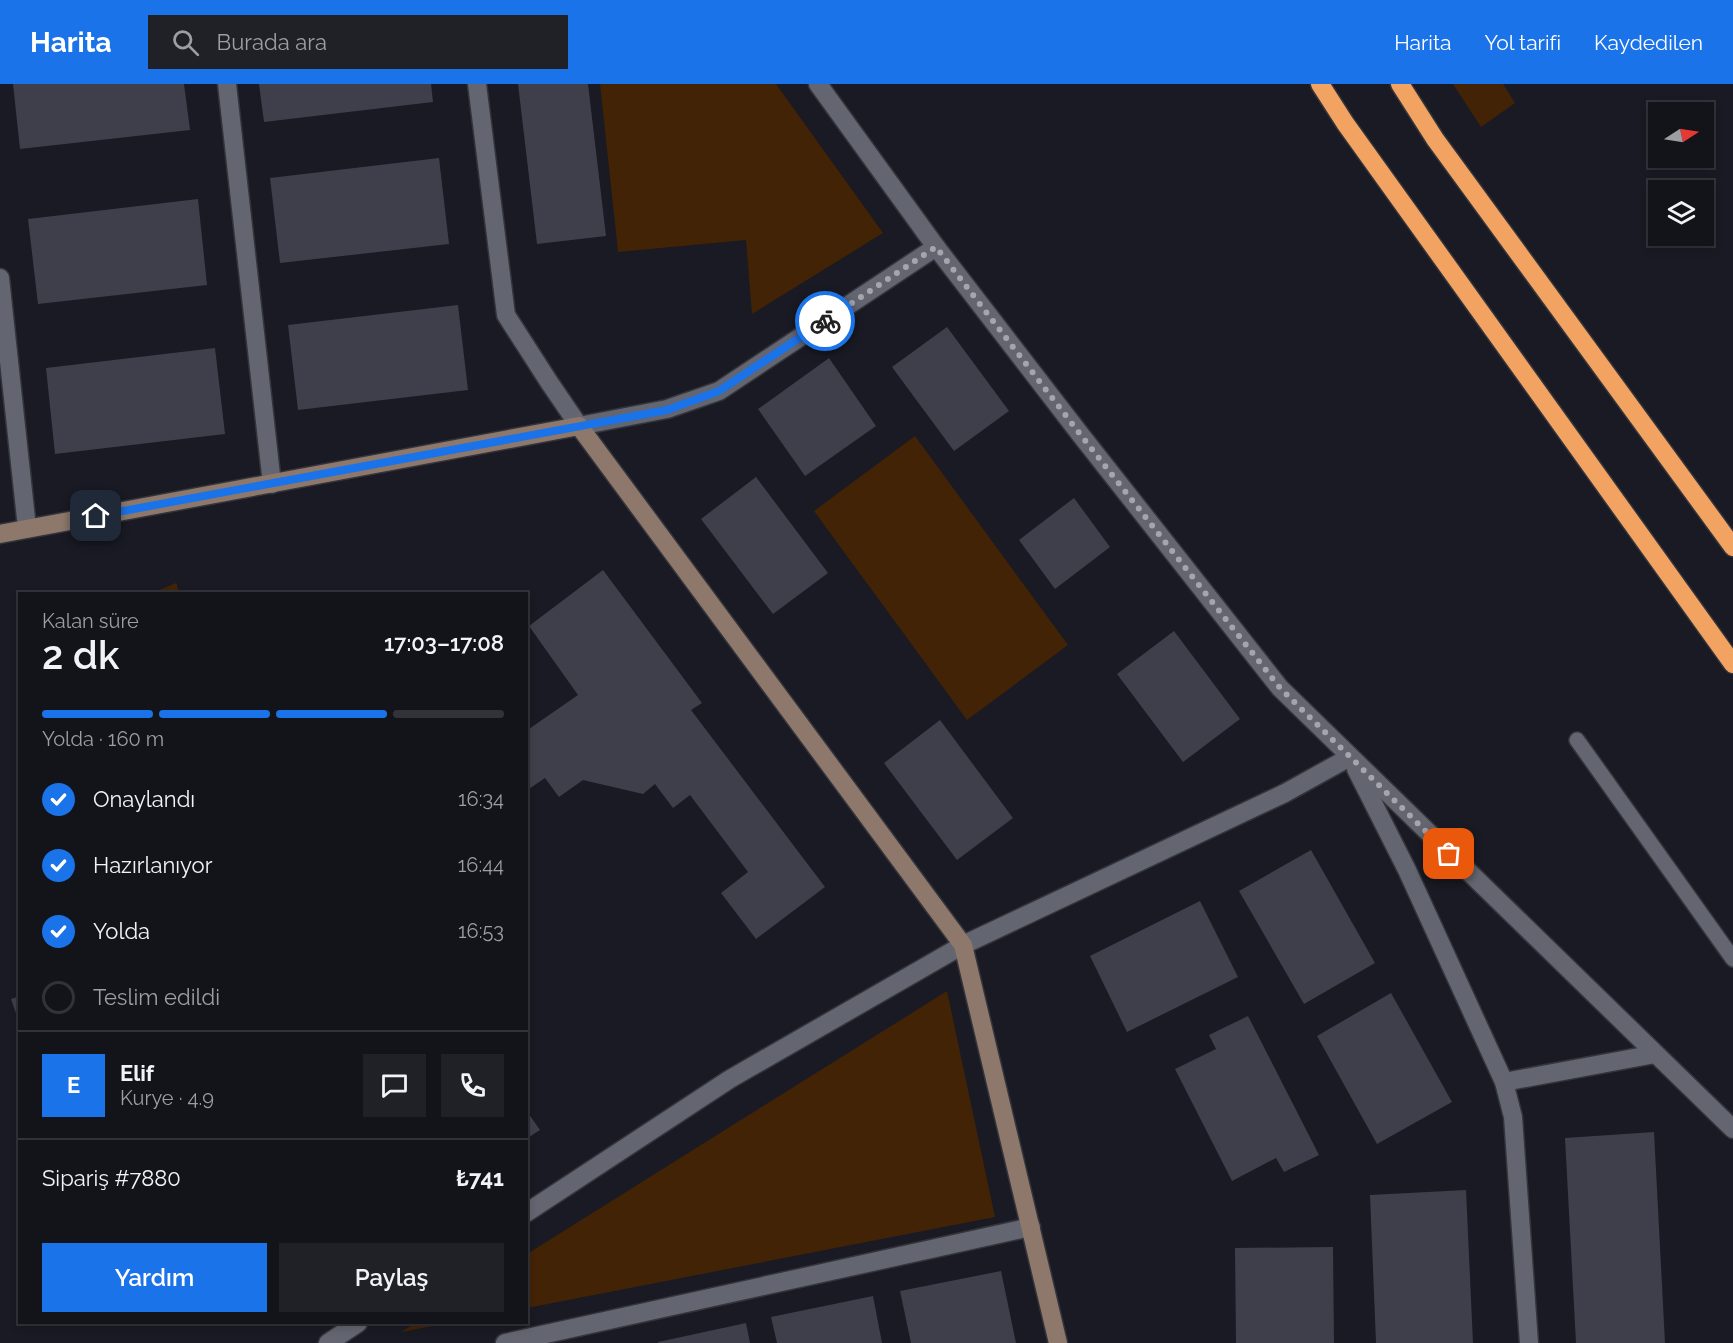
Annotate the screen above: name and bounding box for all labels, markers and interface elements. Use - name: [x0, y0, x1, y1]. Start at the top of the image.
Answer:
- search box: [148, 15, 568, 69]
- text: Harita: [30, 26, 112, 59]
- icon: search: [169, 26, 202, 59]
- text: Burada ara: [217, 29, 327, 55]
- text: Harita: [1394, 30, 1451, 55]
- text: Yol tarifi: [1484, 30, 1561, 55]
- text: Kaydedilen: [1594, 30, 1703, 55]
- north arrow: [1648, 102, 1714, 168]
- map controls: [1648, 102, 1714, 246]
- button: layers: [1648, 180, 1714, 246]
- courier: [795, 291, 855, 351]
- icon: bike: [809, 305, 842, 338]
- pin: [70, 490, 121, 541]
- icon: home: [79, 499, 112, 532]
- text: Kalan süre: [42, 609, 139, 633]
- text: 17:03–17:08: [384, 630, 504, 656]
- text: 2 dk: [42, 632, 119, 678]
- text: Yolda · 160 m: [42, 727, 164, 751]
- icon: check: [42, 783, 75, 816]
- text: Onaylandı: [93, 786, 195, 812]
- text: 16:34: [458, 787, 504, 811]
- pin: [1423, 828, 1474, 879]
- icon: bag: [1432, 837, 1465, 870]
- icon: check: [42, 849, 75, 882]
- text: Hazırlanıyor: [93, 852, 212, 878]
- text: 16:44: [458, 853, 504, 877]
- icon: check: [42, 915, 75, 948]
- text: Yolda: [93, 918, 150, 944]
- text: 16:53: [458, 919, 504, 943]
- text: Teslim edildi: [93, 984, 220, 1010]
- button: chat: [363, 1054, 426, 1117]
- button: phone: [441, 1054, 504, 1117]
- text: Elif: [120, 1060, 154, 1086]
- text: E: [67, 1072, 80, 1098]
- text: Kurye · 4.9: [120, 1086, 214, 1110]
- text: Sipariş #7880: [42, 1165, 181, 1191]
- text: ₺741: [456, 1165, 504, 1191]
- button: Yardım: [42, 1243, 267, 1312]
- button: Paylaş: [279, 1243, 504, 1312]

